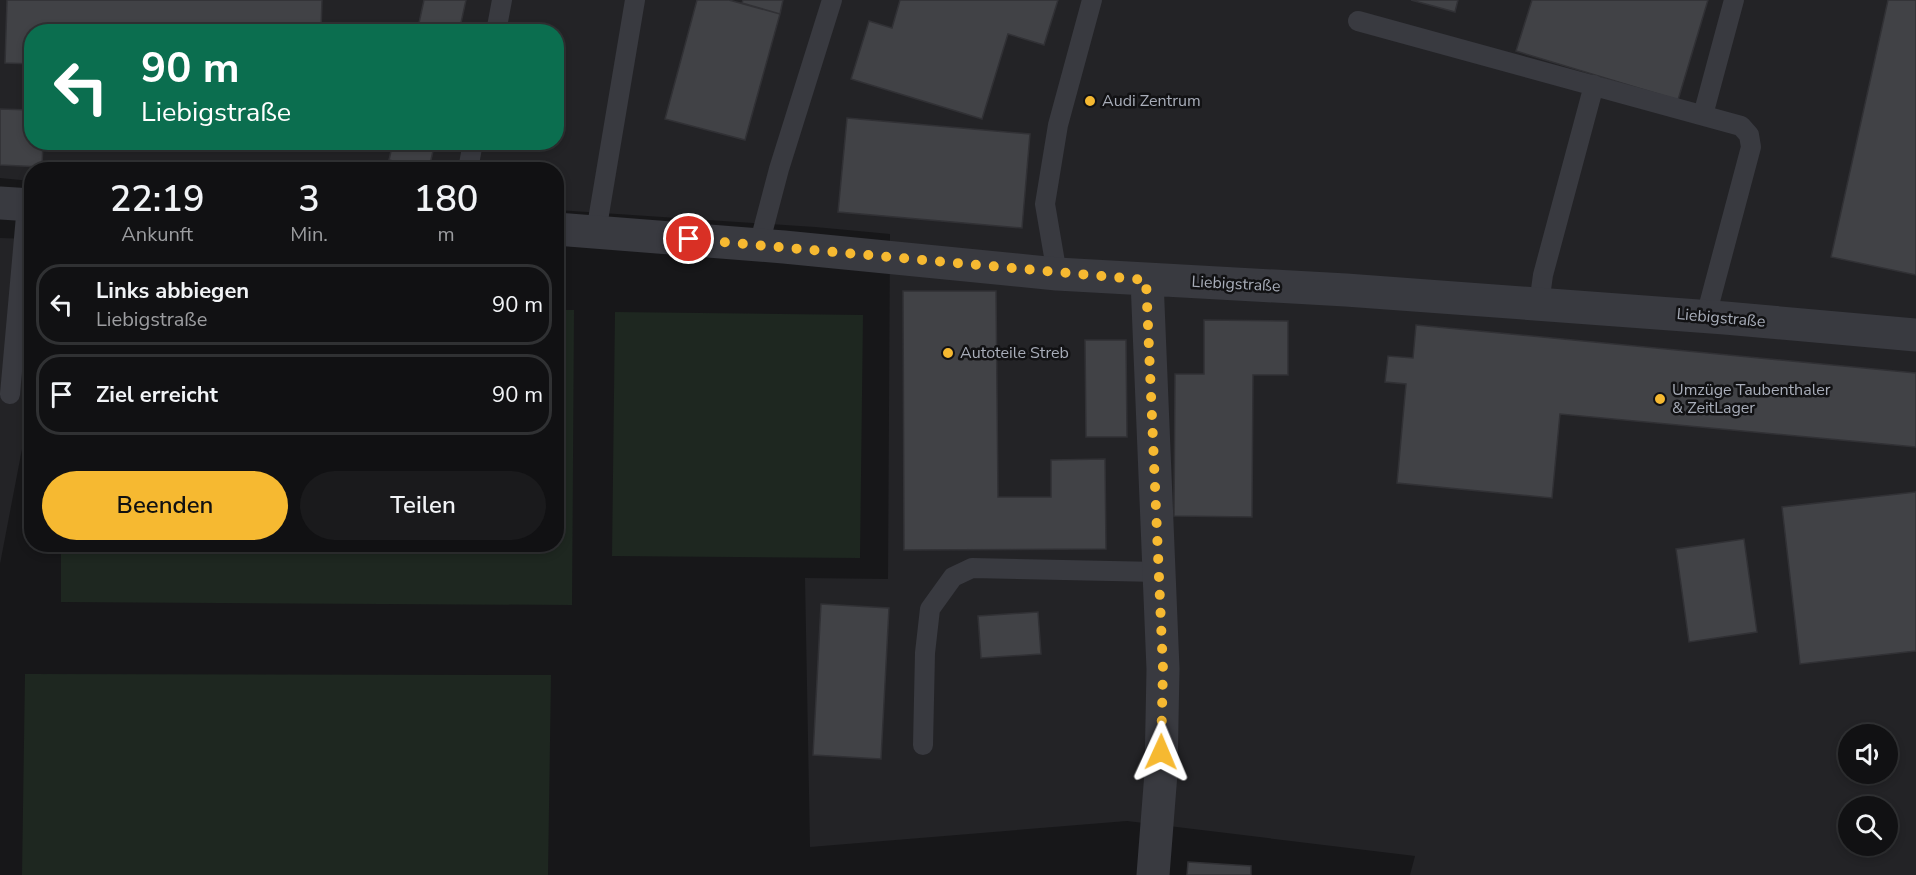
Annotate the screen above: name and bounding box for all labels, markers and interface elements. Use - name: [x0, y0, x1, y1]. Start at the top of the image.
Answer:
- text: 90 m: [141, 40, 240, 97]
- icon: left: [42, 48, 120, 126]
- place label: Audi Zentrum: [1102, 90, 1201, 112]
- text: Liebigstraße: [141, 94, 291, 131]
- marker: Audi Zentrum: [1083, 94, 1097, 108]
- text: 22:19: [110, 175, 205, 224]
- text: 3: [298, 175, 320, 224]
- text: 180: [414, 175, 478, 224]
- pin: [663, 213, 714, 264]
- text: Ankunft: [121, 221, 193, 248]
- text: Min.: [290, 221, 328, 248]
- text: m: [437, 221, 455, 248]
- icon: arrive: [672, 222, 705, 255]
- street label: Liebigstraße: [1191, 271, 1281, 297]
- text: Links abbiegen: [96, 276, 249, 306]
- icon: left: [45, 288, 78, 321]
- text: 90 m: [492, 290, 543, 320]
- street label: Liebigstraße: [1676, 303, 1766, 333]
- text: Liebigstraße: [96, 306, 207, 333]
- place label: Autoteile Streb: [960, 342, 1069, 364]
- marker: Autoteile Streb: [941, 346, 955, 360]
- icon: arrive: [45, 378, 78, 411]
- place label: Umzüge Taubenthaler & ZeitLager: [1672, 379, 1831, 419]
- text: Ziel erreicht: [96, 380, 218, 410]
- text: 90 m: [492, 380, 543, 410]
- marker: Umzüge Taubenthaler & ZeitLager: [1653, 392, 1667, 406]
- button: Beenden: [42, 471, 288, 540]
- button: Teilen: [300, 471, 546, 540]
- position arrow: [1129, 720, 1193, 784]
- map controls: [1838, 724, 1898, 856]
- button: sound: [1838, 724, 1898, 784]
- button: search: [1838, 796, 1898, 856]

